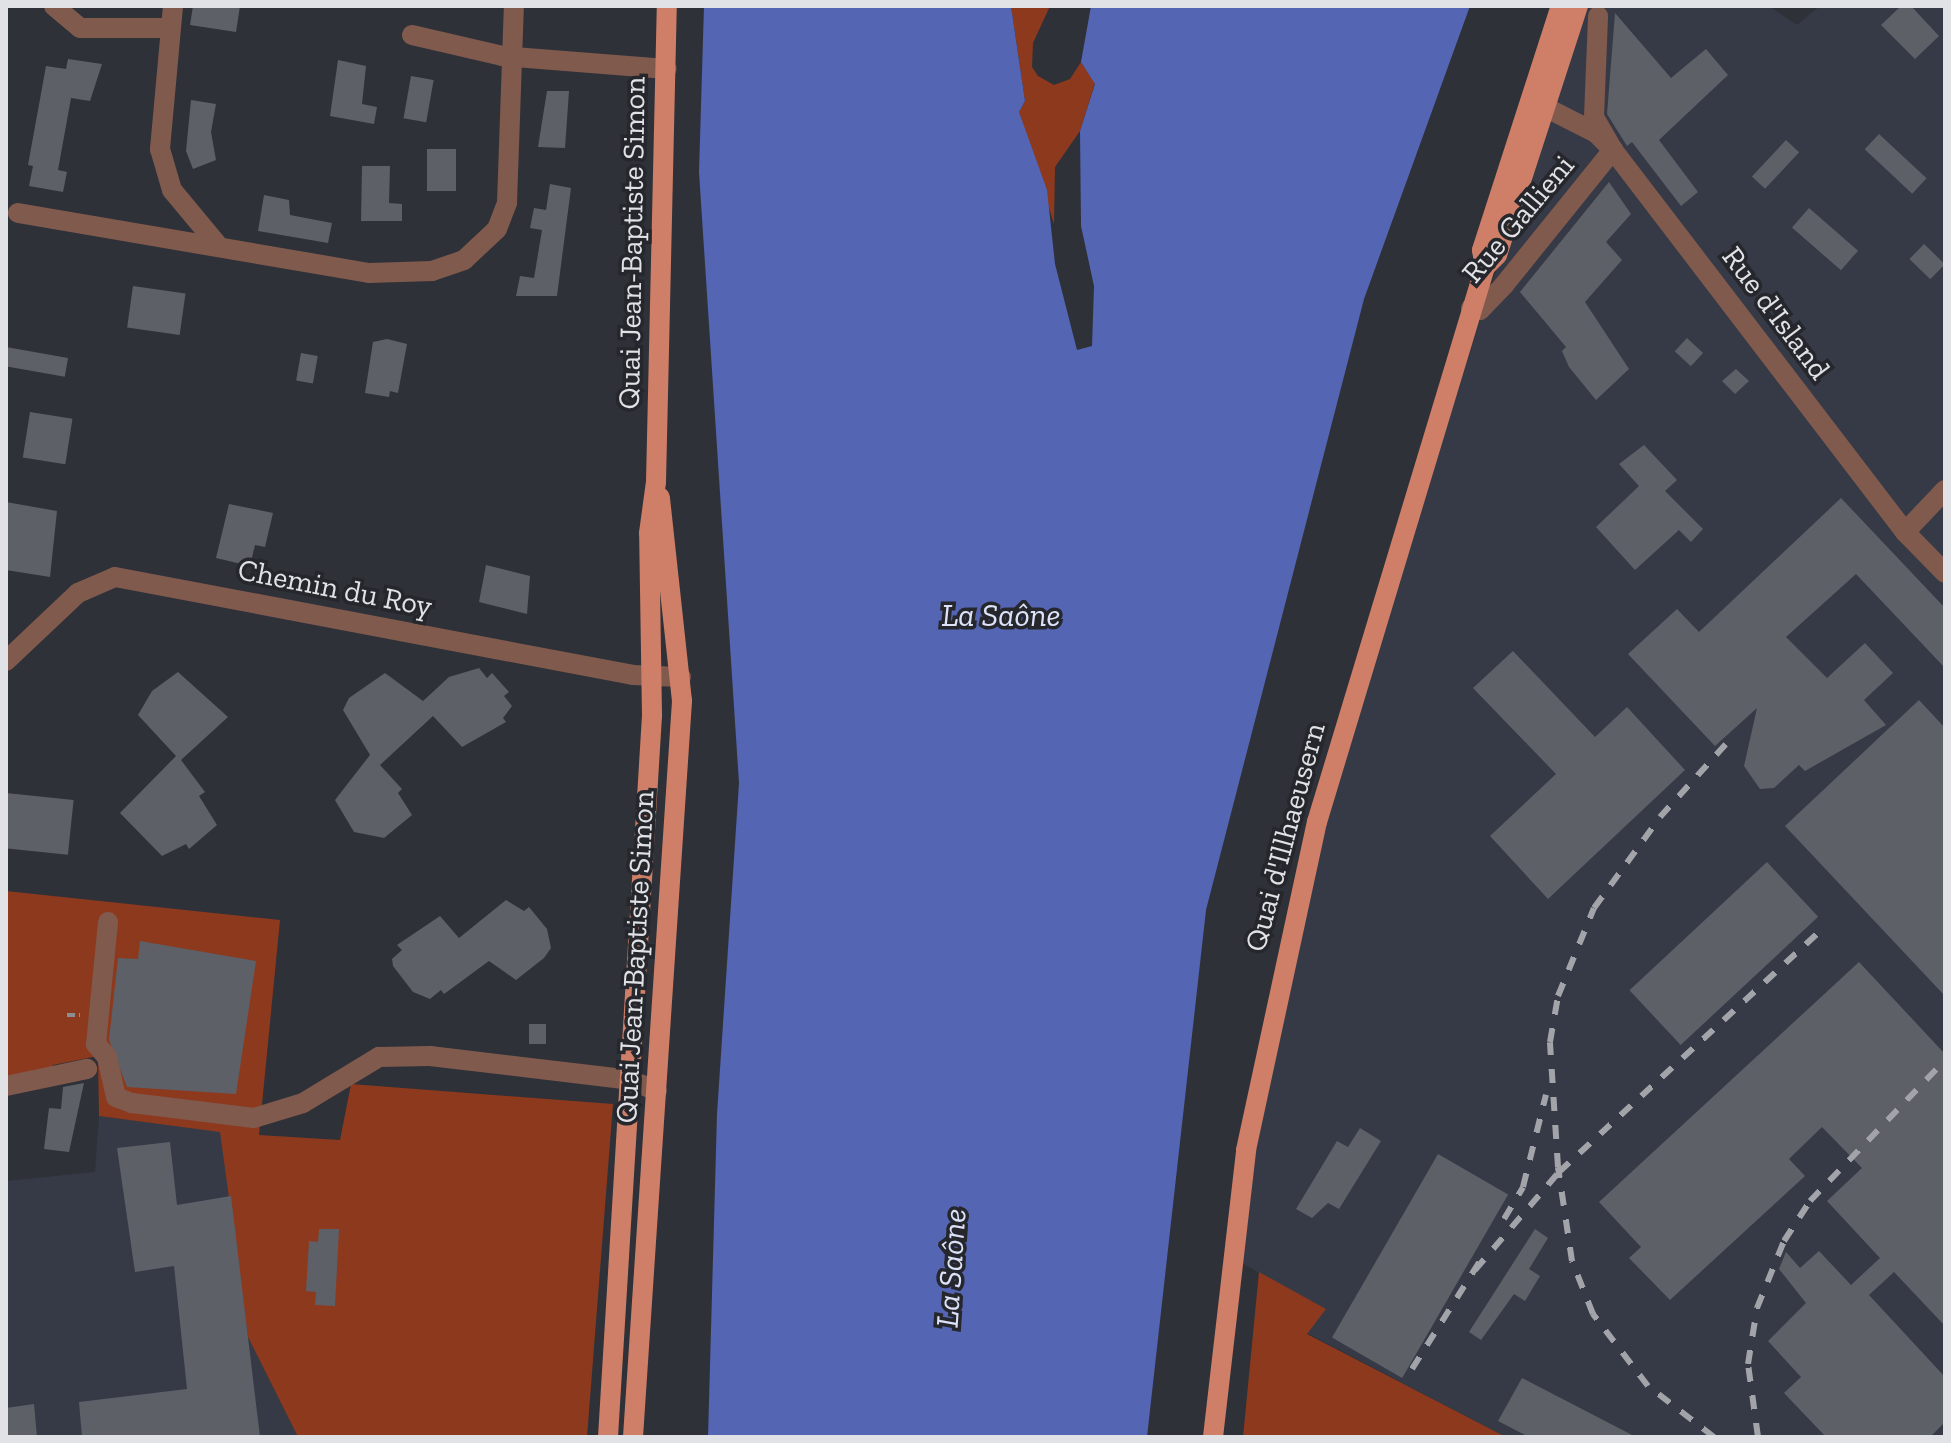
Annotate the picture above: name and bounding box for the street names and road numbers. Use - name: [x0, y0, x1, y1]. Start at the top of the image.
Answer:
- street label: Quai Jean-Baptiste Simon: [611, 76, 653, 410]
- street label: Rue Gallieni: [1454, 148, 1582, 290]
- street label: Rue d'Island: [1714, 240, 1838, 386]
- street label: Chemin du Roy: [235, 552, 435, 624]
- street label: Quai d'Illhaeusern: [1237, 719, 1333, 955]
- street label: Quai Jean-Baptiste Simon: [608, 790, 662, 1124]

